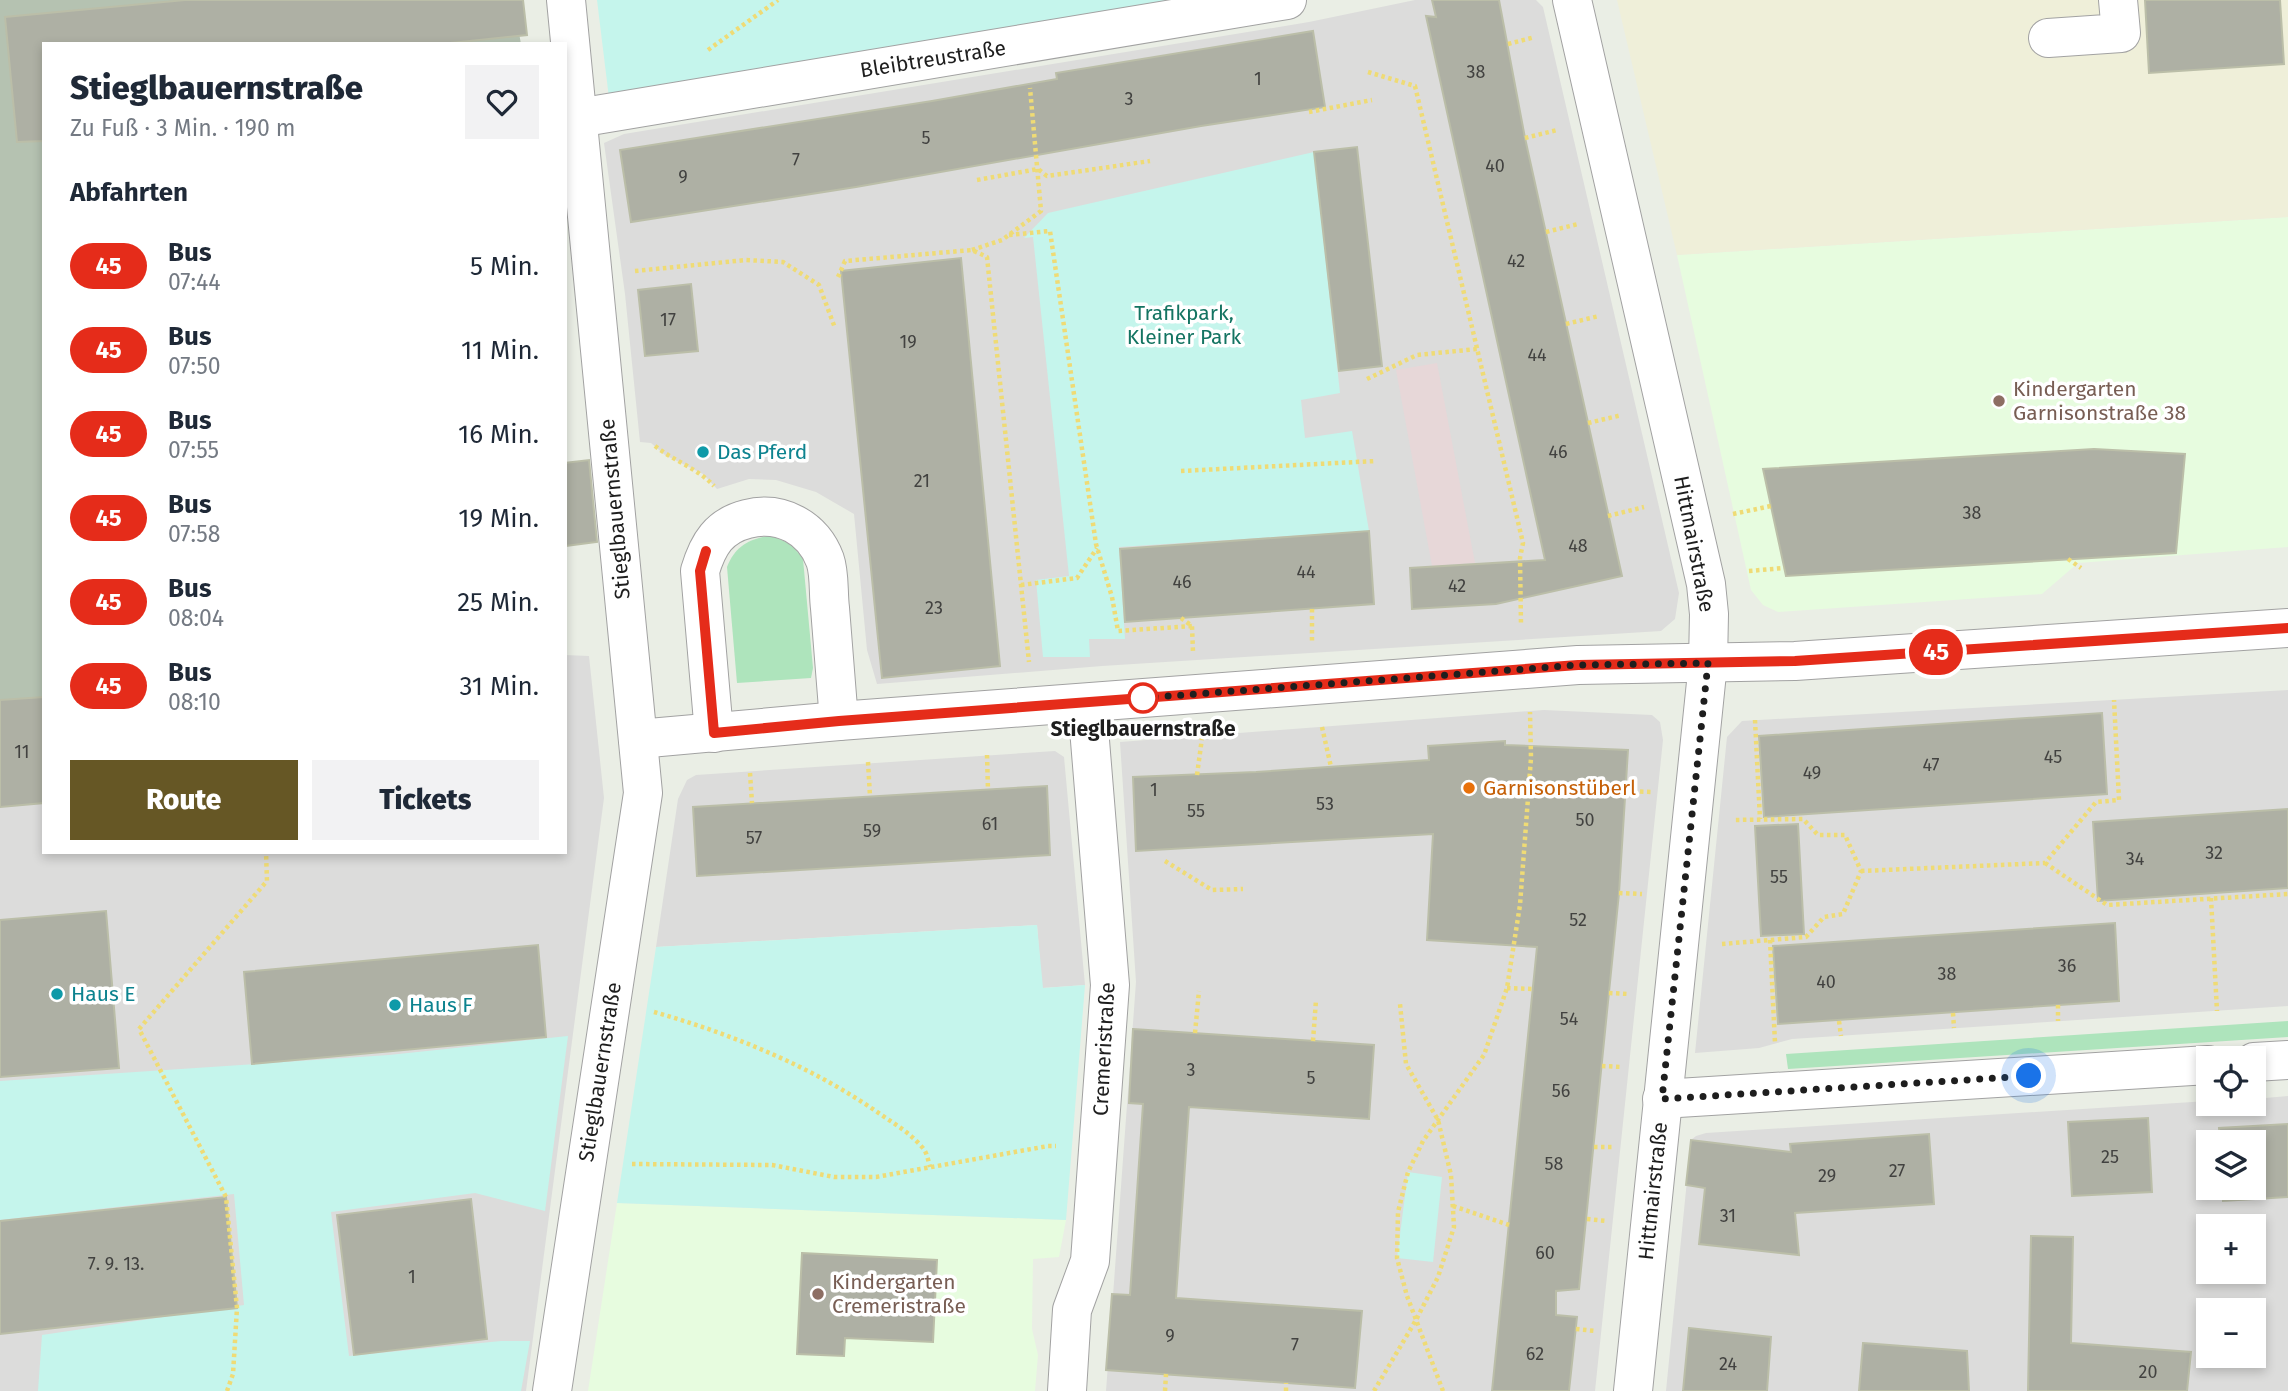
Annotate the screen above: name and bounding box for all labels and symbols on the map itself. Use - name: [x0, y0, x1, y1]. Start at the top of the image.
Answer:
- street label: Bleibtreustraße: [858, 35, 1008, 83]
- house number: 38: [1467, 61, 1486, 83]
- house number: 1: [1254, 68, 1262, 90]
- house number: 3: [1125, 88, 1133, 110]
- house number: 5: [921, 127, 931, 149]
- house number: 7: [792, 149, 800, 171]
- house number: 40: [1485, 155, 1505, 177]
- house number: 9: [678, 166, 688, 188]
- house number: 42: [1507, 250, 1525, 272]
- park label: Trafikpark, Kleiner Park: [1127, 300, 1242, 350]
- house number: 17: [660, 309, 676, 331]
- house number: 19: [899, 331, 917, 353]
- house number: 44: [1527, 344, 1547, 366]
- place label: Kindergarten Garnisonstraße 38: [2013, 376, 2186, 426]
- marker: Kindergarten Garnisonstraße 38: [1991, 393, 2007, 409]
- street label: Stieglbauernstraße: [594, 418, 636, 600]
- place label: Das Pferd: [717, 439, 807, 465]
- house number: 46: [1548, 441, 1568, 463]
- marker: Das Pferd: [695, 444, 711, 460]
- house number: 21: [914, 470, 930, 492]
- street label: Hittmairstraße: [1668, 473, 1720, 615]
- house number: 38: [1963, 502, 1982, 524]
- house number: 48: [1568, 535, 1588, 557]
- house number: 44: [1296, 561, 1316, 583]
- house number: 46: [1172, 571, 1192, 593]
- house number: 42: [1448, 575, 1466, 597]
- house number: 23: [925, 597, 943, 619]
- line badge: 45: [1904, 629, 1968, 675]
- marker: Stieglbauernstraße: [1128, 683, 1158, 713]
- place label: Stieglbauernstraße: [1050, 716, 1236, 742]
- house number: 11: [14, 741, 30, 763]
- house number: 45: [2044, 746, 2062, 768]
- house number: 47: [1922, 754, 1940, 776]
- house number: 49: [1803, 762, 1821, 784]
- place label: Garnisonstüberl: [1483, 775, 1636, 801]
- house number: 1: [1150, 779, 1158, 801]
- marker: Garnisonstüberl: [1461, 780, 1477, 796]
- house number: 53: [1316, 793, 1334, 815]
- house number: 55: [1187, 800, 1205, 822]
- house number: 50: [1575, 809, 1595, 831]
- house number: 61: [982, 813, 998, 835]
- house number: 59: [863, 820, 881, 842]
- house number: 57: [746, 827, 762, 849]
- house number: 32: [2205, 842, 2223, 864]
- house number: 34: [2126, 848, 2145, 870]
- house number: 55: [1770, 866, 1788, 888]
- house number: 52: [1569, 909, 1587, 931]
- house number: 36: [2058, 955, 2076, 977]
- house number: 38: [1938, 963, 1957, 985]
- house number: 40: [1816, 971, 1836, 993]
- street label: Stieglbauernstraße: [573, 980, 627, 1164]
- place label: Haus E: [71, 981, 136, 1007]
- street label: Cremeristraße: [1088, 981, 1120, 1117]
- marker: Haus E: [49, 986, 65, 1002]
- place label: Haus F: [409, 992, 473, 1018]
- marker: Haus F: [387, 997, 403, 1013]
- house number: 54: [1560, 1008, 1579, 1030]
- your location: [2011, 1058, 2046, 1093]
- house number: 3: [1187, 1059, 1195, 1081]
- house number: 5: [1306, 1067, 1316, 1089]
- house number: 56: [1552, 1080, 1570, 1102]
- street label: Hittmairstraße: [1633, 1121, 1673, 1261]
- house number: 25: [2101, 1146, 2119, 1168]
- house number: 58: [1545, 1153, 1564, 1175]
- house number: 27: [1889, 1160, 1905, 1182]
- house number: 29: [1818, 1165, 1836, 1187]
- house number: 31: [1720, 1205, 1736, 1227]
- house number: 60: [1535, 1242, 1555, 1264]
- house number: 7. 9. 13.: [88, 1253, 144, 1275]
- house number: 1: [408, 1266, 416, 1288]
- place label: Kindergarten Cremeristraße: [832, 1269, 966, 1319]
- marker: Kindergarten Cremeristraße: [810, 1286, 826, 1302]
- house number: 9: [1165, 1325, 1175, 1347]
- house number: 7: [1291, 1334, 1299, 1356]
- house number: 62: [1526, 1343, 1544, 1365]
- house number: 24: [1719, 1353, 1737, 1375]
- house number: 20: [2139, 1361, 2157, 1383]

